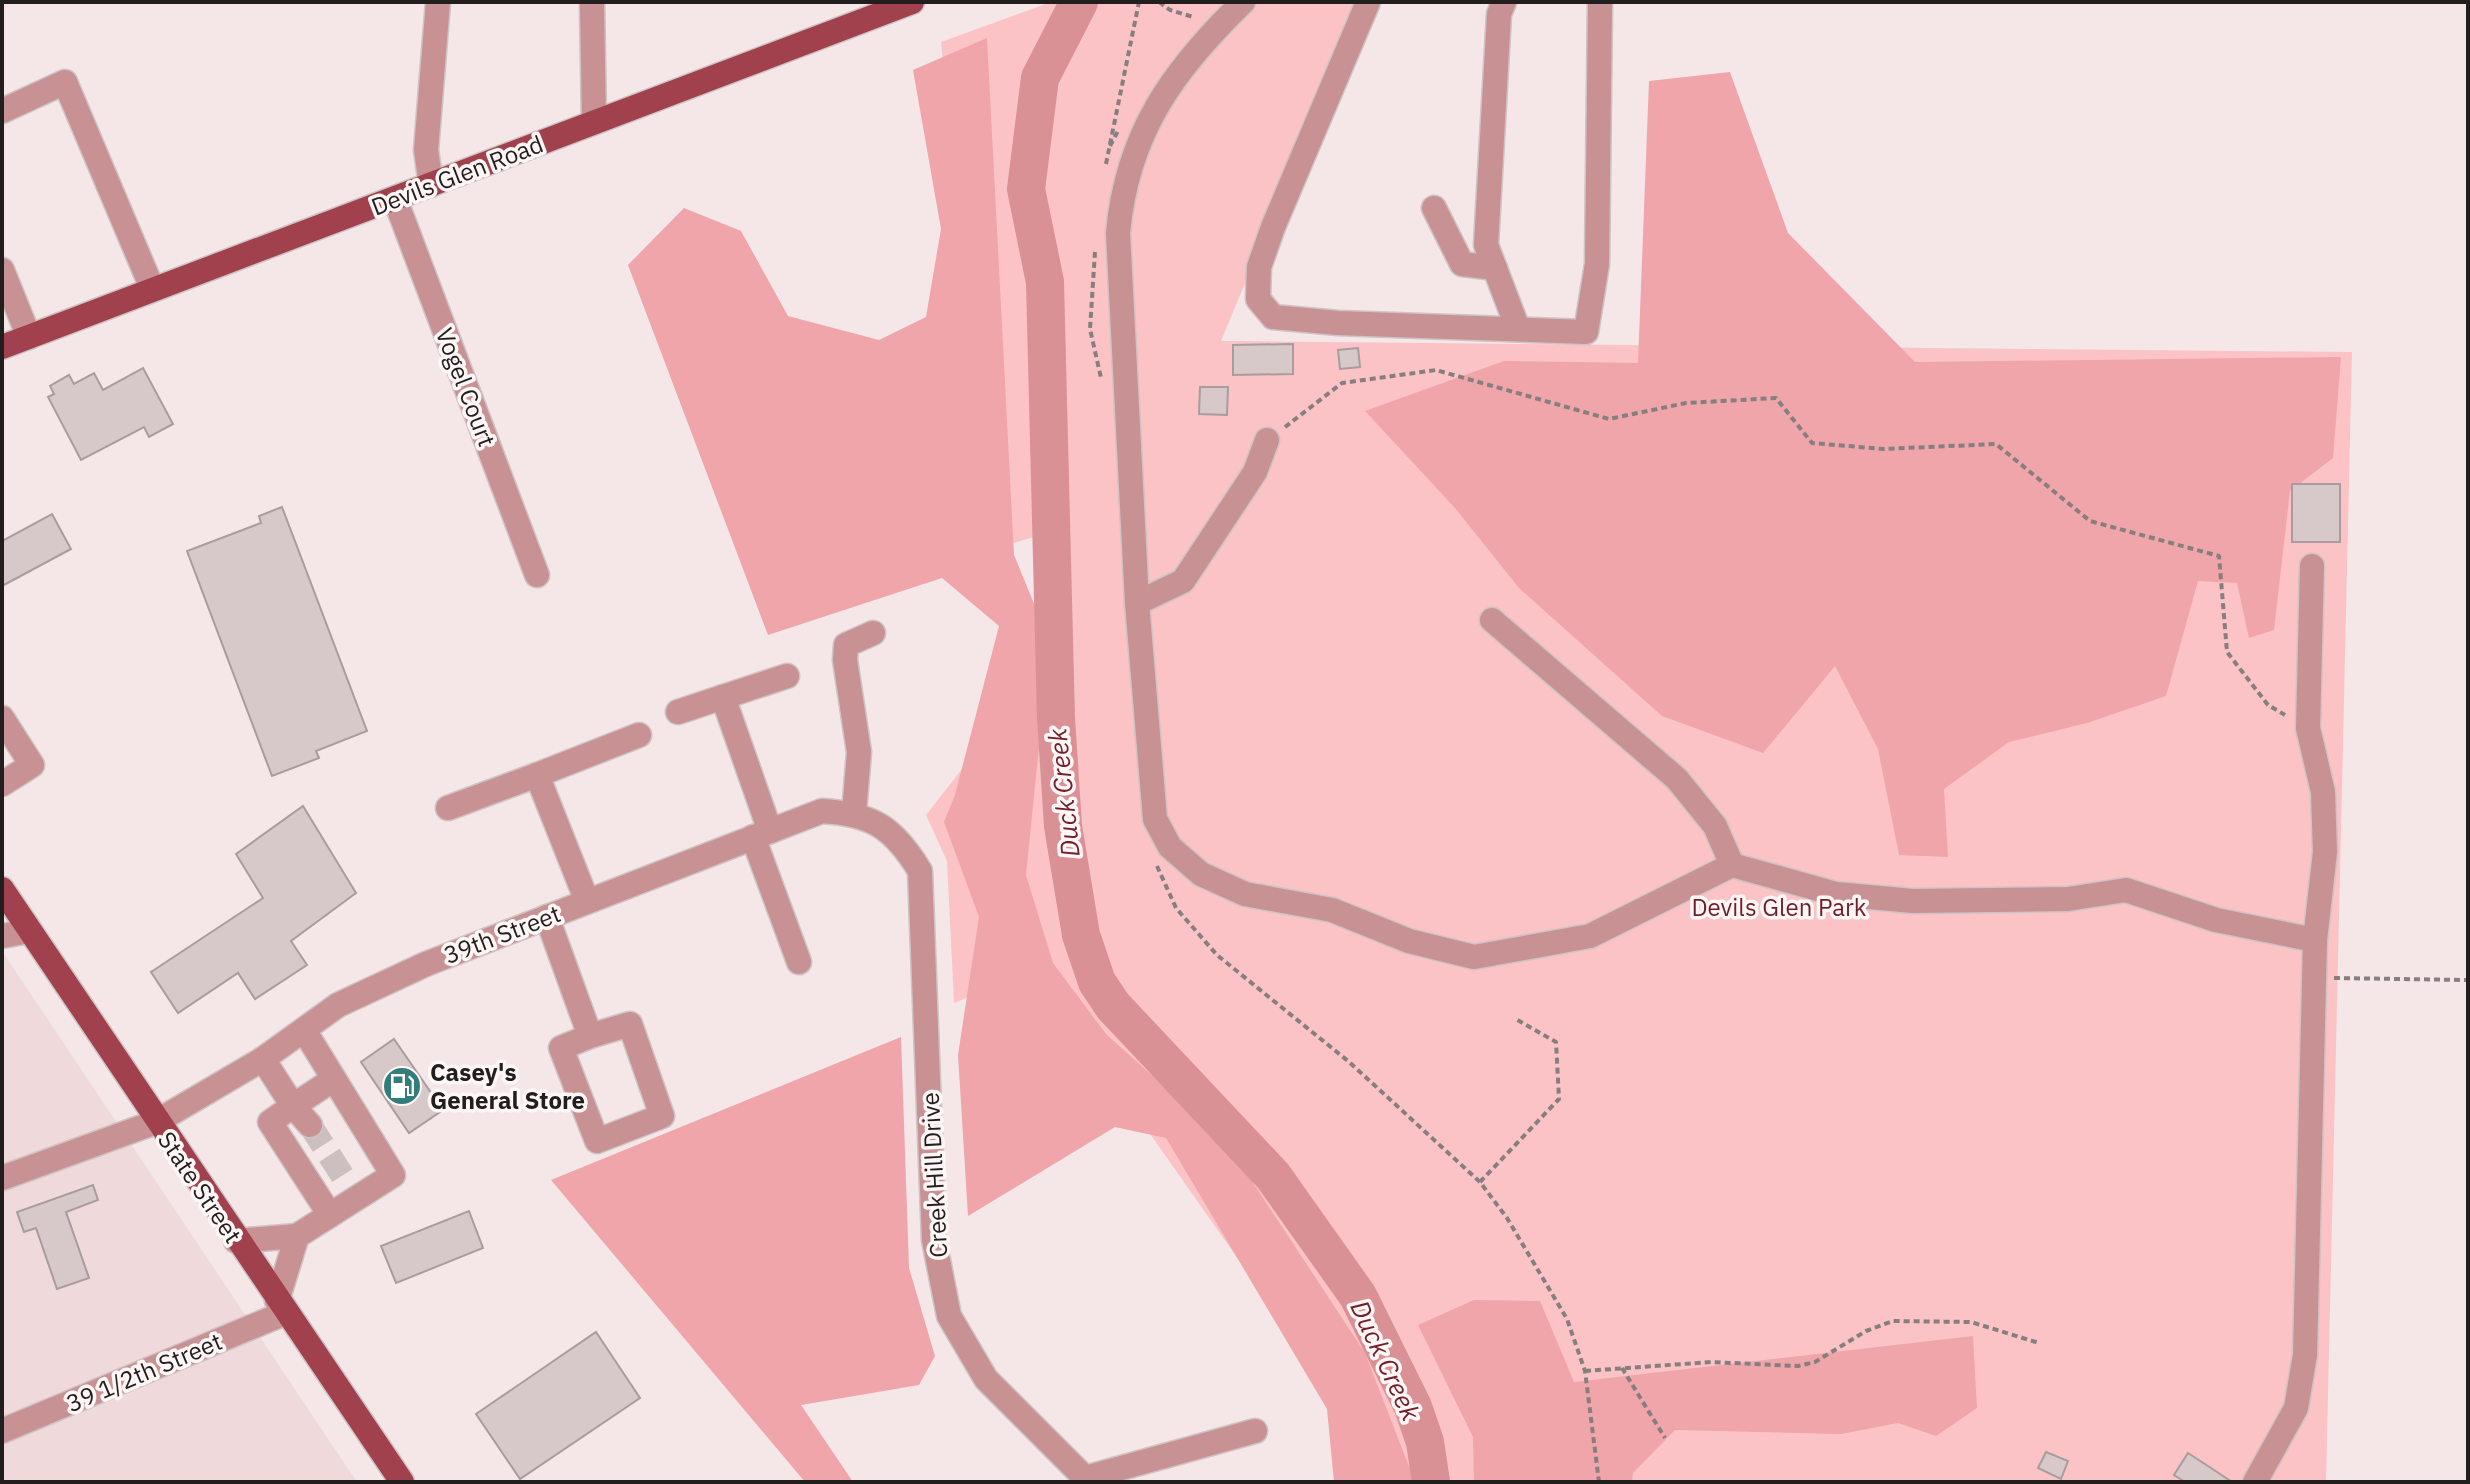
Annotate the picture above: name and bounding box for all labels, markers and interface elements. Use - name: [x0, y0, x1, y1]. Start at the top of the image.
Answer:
- street label: Devils Glen Road: [366, 128, 548, 222]
- street label: Vogel Court: [429, 323, 503, 451]
- water label: Duck Creek: [1039, 727, 1087, 859]
- park label: Devils Glen Park: [1691, 891, 1867, 923]
- street label: 39th Street: [439, 897, 565, 971]
- place label: Casey's General Store: [430, 1056, 585, 1116]
- fuel station icon: Casey's General Store: [381, 1065, 423, 1107]
- street label: Creek Hill Drive: [914, 1092, 954, 1258]
- street label: State Street: [151, 1125, 249, 1249]
- water label: Duck Creek: [1343, 1294, 1429, 1426]
- street label: 39 1/2th Street: [61, 1325, 227, 1419]

